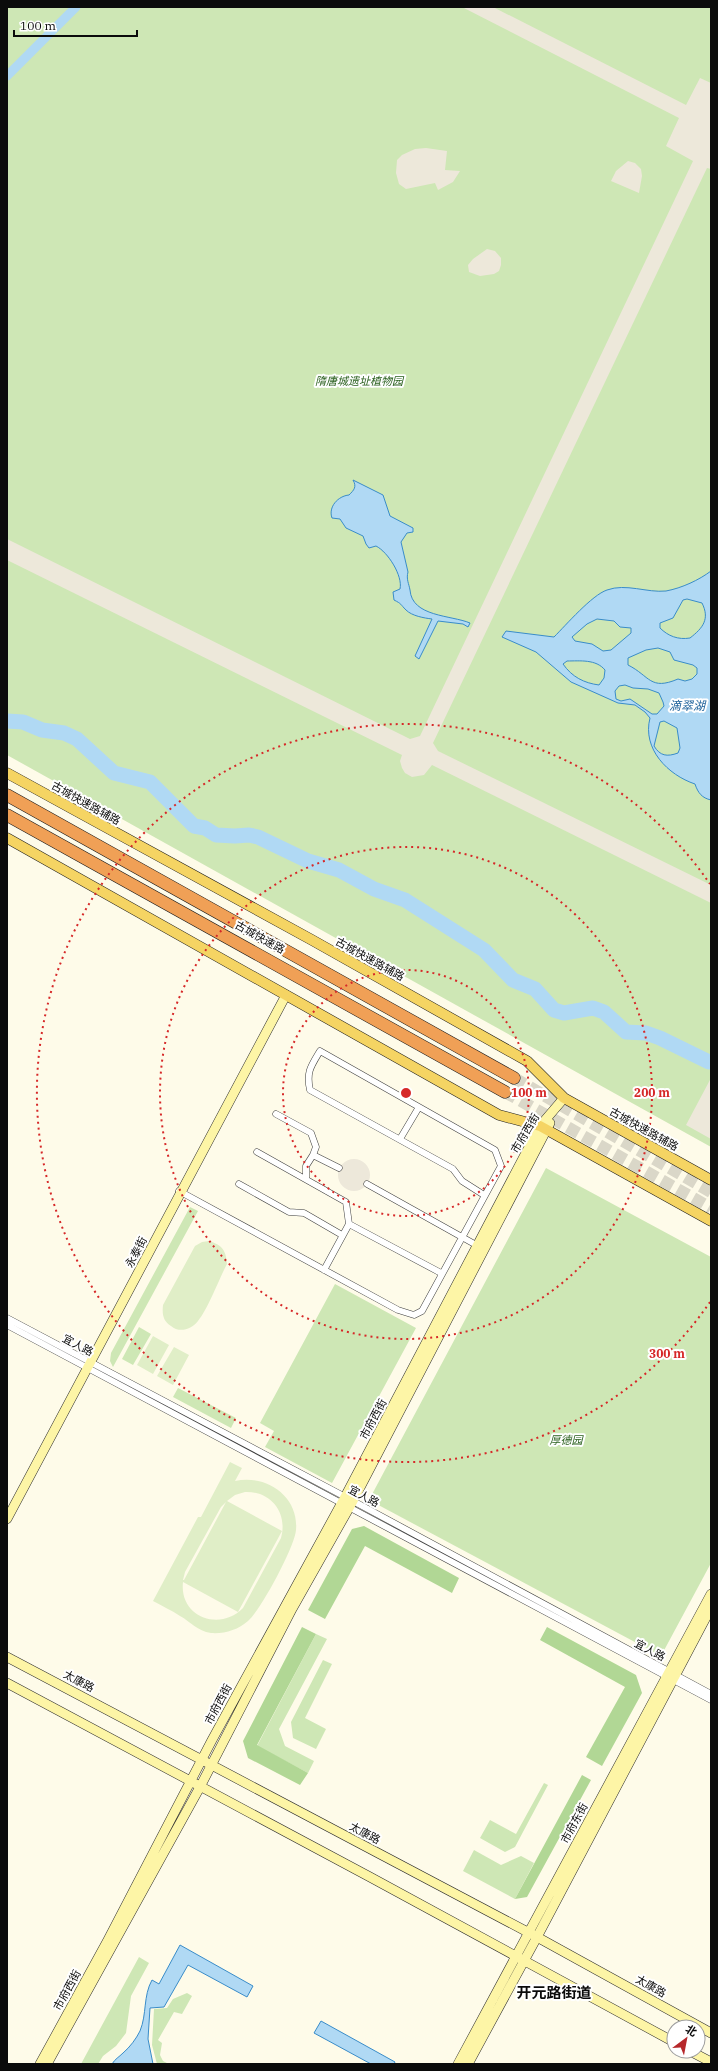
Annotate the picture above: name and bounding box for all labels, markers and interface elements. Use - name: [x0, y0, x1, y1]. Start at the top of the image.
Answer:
- scale bar: [14, 12, 137, 38]
- text: 100 m: [20, 18, 56, 33]
- park label: 隋唐城遗址植物园: [315, 374, 405, 388]
- water label: 滴翠湖: [669, 698, 707, 713]
- street label: 古城快速路辅路: [49, 778, 123, 828]
- street label: 古城快速路: [233, 918, 287, 956]
- street label: 古城快速路辅路: [333, 934, 407, 984]
- text: 100 m: [511, 1085, 547, 1100]
- text: 200 m: [634, 1085, 670, 1100]
- centre of rings: [399, 1086, 413, 1100]
- street label: 古城快速路辅路: [607, 1104, 681, 1154]
- street label: 市府西街: [508, 1111, 542, 1155]
- street label: 永泰街: [122, 1234, 150, 1270]
- street label: 宜人路: [60, 1331, 96, 1359]
- text: 300 m: [649, 1346, 685, 1361]
- street label: 市府西街: [356, 1396, 390, 1442]
- park label: 厚德园: [550, 1433, 584, 1447]
- street label: 宜人路: [346, 1482, 382, 1510]
- street label: 宜人路: [632, 1636, 668, 1664]
- street label: 太康路: [61, 1667, 97, 1695]
- street label: 市府西街: [201, 1681, 235, 1727]
- street label: 市府东街: [557, 1800, 591, 1846]
- street label: 太康路: [347, 1819, 383, 1847]
- street label: 市府西街: [50, 1967, 84, 2013]
- street label: 太康路: [633, 1972, 669, 2000]
- district label: 开元路街道: [516, 1983, 592, 2002]
- north arrow: [666, 2019, 706, 2059]
- text: 北: [683, 2022, 700, 2039]

